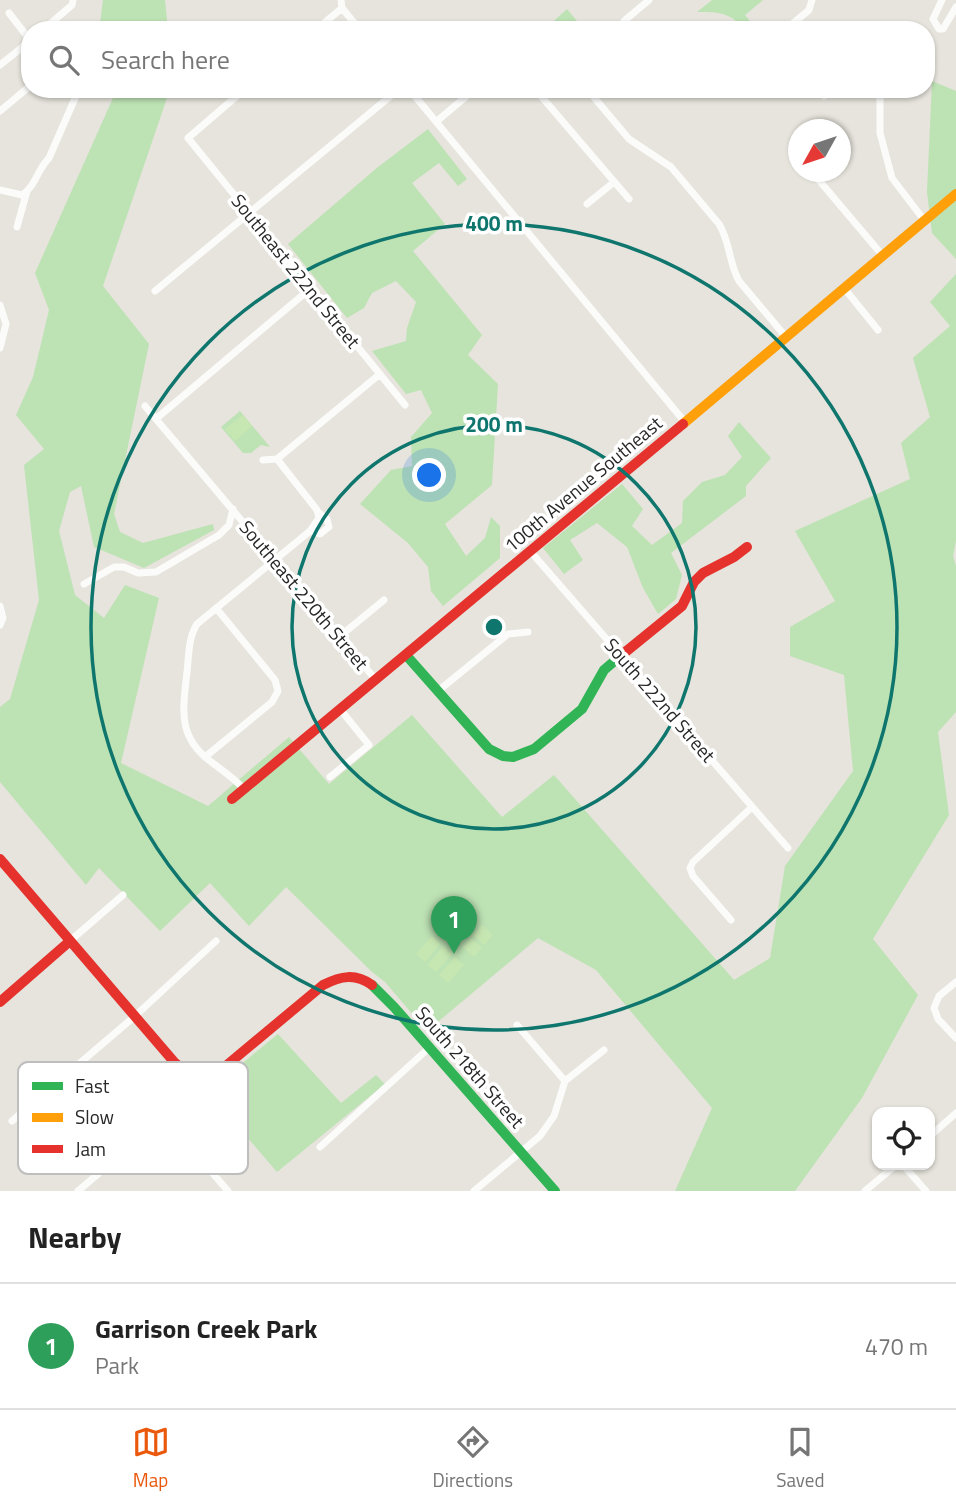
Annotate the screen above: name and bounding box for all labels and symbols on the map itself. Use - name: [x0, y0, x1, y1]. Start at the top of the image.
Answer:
- north arrow: [788, 119, 851, 182]
- street label: Southeast 222nd Street: [225, 187, 368, 354]
- text: 400 m: [465, 207, 523, 239]
- text: 200 m: [465, 408, 523, 440]
- street label: 100th Avenue Southeast: [497, 409, 668, 559]
- your location: [412, 458, 446, 492]
- street label: Southeast 220th Street: [233, 513, 376, 676]
- centre of rings: [482, 615, 506, 639]
- street label: South 222nd Street: [598, 631, 723, 769]
- pin: 1: [431, 896, 477, 954]
- street label: South 218th Street: [409, 999, 532, 1134]
- legend: [18, 1062, 248, 1174]
- text: Fast: [75, 1071, 110, 1100]
- text: Slow: [75, 1102, 114, 1131]
- text: Jam: [75, 1134, 106, 1163]

